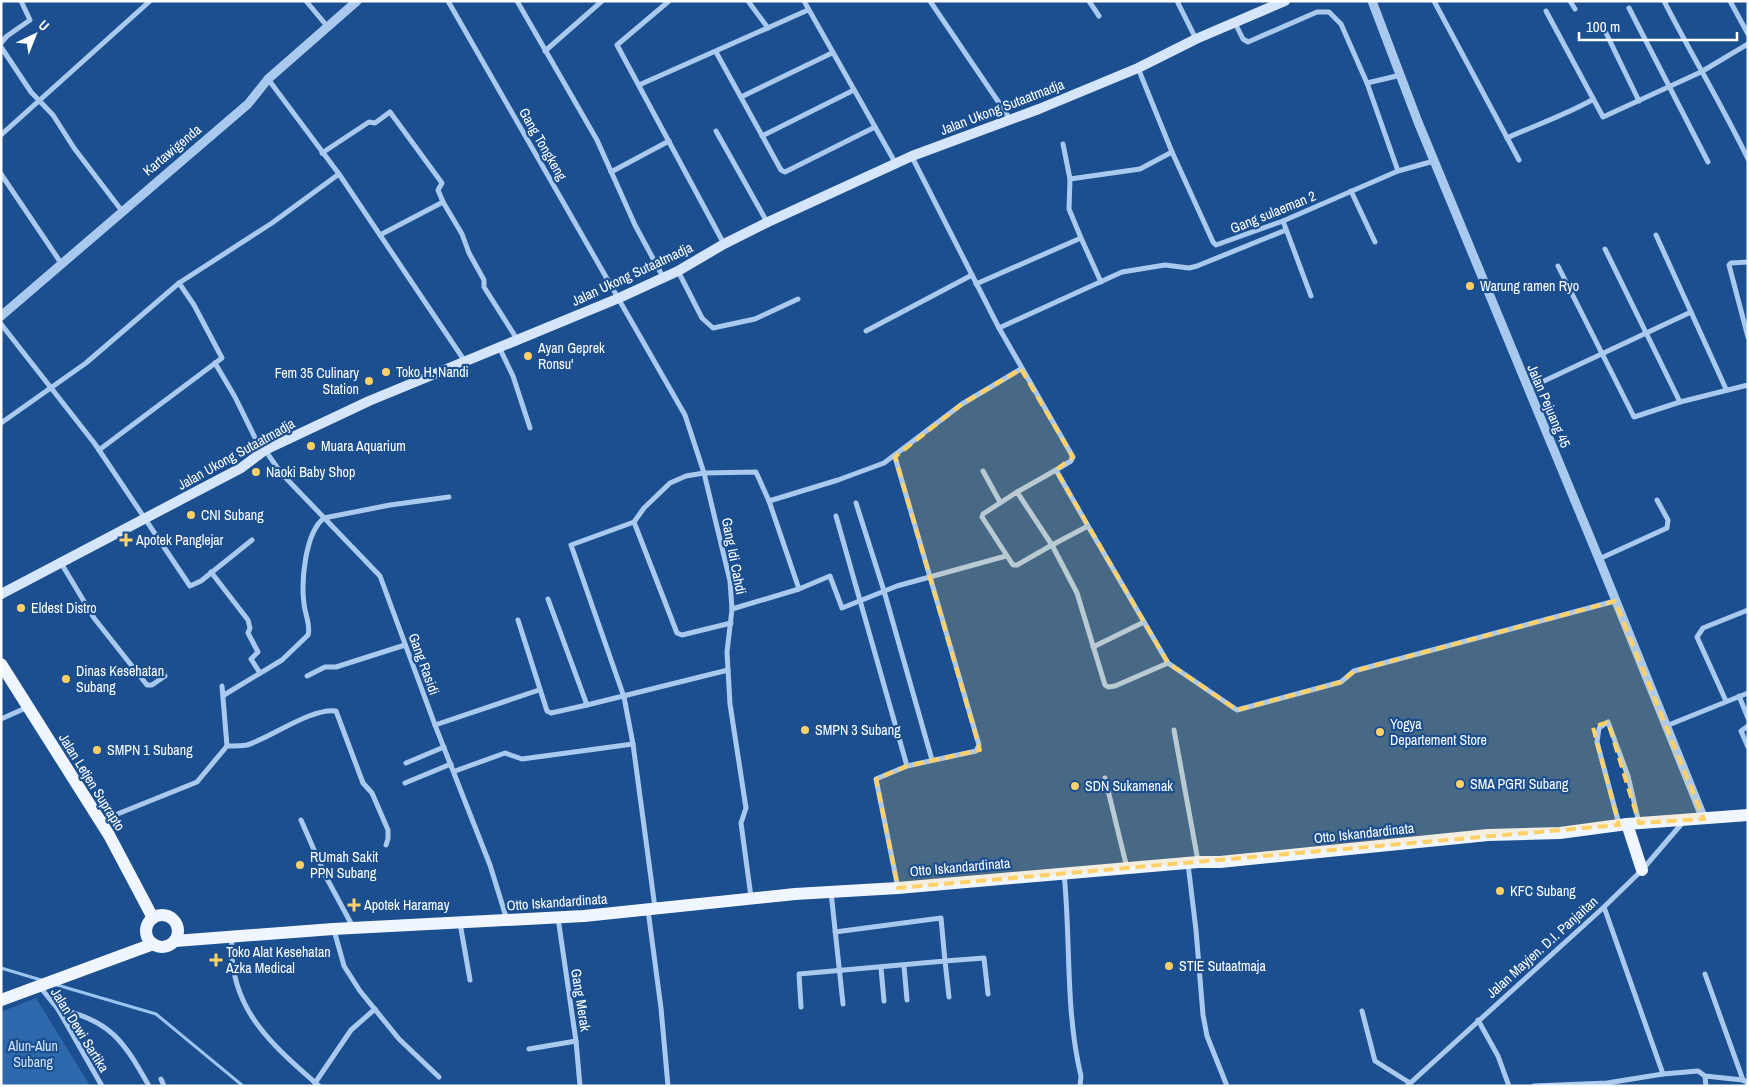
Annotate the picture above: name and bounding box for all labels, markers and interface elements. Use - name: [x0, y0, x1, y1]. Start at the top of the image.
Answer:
- north arrow: [10, 10, 60, 60]
- scale bar: [1579, 10, 1736, 42]
- text: U: [35, 16, 53, 35]
- text: 100 m: [1586, 16, 1620, 37]
- street label: Jalan Ukong Sutaatmadja: [937, 75, 1067, 139]
- street label: Gang Tongkeng: [515, 104, 571, 184]
- street label: Kartawigenda: [139, 120, 205, 180]
- street label: Gang sulaeman 2: [1228, 187, 1318, 237]
- street label: Jalan Ukong Sutaatmadja: [569, 238, 696, 310]
- place label: Warung ramen Ryo: [1480, 277, 1579, 295]
- marker: Warung ramen Ryo: [1464, 280, 1476, 292]
- place label: Ayan Geprek Ronsu': [537, 339, 605, 373]
- marker: Ayan Geprek Ronsu': [522, 350, 534, 362]
- street label: Jalan Pejuang 45: [1523, 362, 1575, 450]
- place label: Toko H. Nandi: [396, 363, 469, 381]
- place label: Fem 35 Culinary Station: [275, 364, 359, 398]
- marker: Toko H. Nandi: [380, 366, 392, 378]
- marker: Fem 35 Culinary Station: [363, 375, 375, 387]
- street label: Jalan Ukong Sutaatmadja: [174, 414, 298, 494]
- place label: Muara Aquarium: [321, 437, 406, 455]
- marker: Muara Aquarium: [305, 440, 317, 452]
- place label: Naoki Baby Shop: [266, 463, 355, 481]
- marker: Naoki Baby Shop: [250, 466, 262, 478]
- place label: CNI Subang: [201, 506, 264, 524]
- marker: CNI Subang: [185, 509, 197, 521]
- street label: Gang Idi Cahdi: [718, 516, 750, 596]
- place label: Apotek Panglejar: [135, 531, 224, 549]
- marker: Apotek Panglejar: [120, 534, 132, 546]
- place label: Eldest Distro: [31, 599, 97, 617]
- marker: Eldest Distro: [15, 602, 27, 614]
- street label: Gang Rasidi: [405, 631, 443, 697]
- place label: Dinas Kesehatan Subang: [76, 662, 164, 696]
- marker: Dinas Kesehatan Subang: [60, 673, 72, 685]
- place label: Yogya Departement Store: [1390, 715, 1487, 749]
- place label: SMPN 3 Subang: [815, 721, 901, 739]
- marker: SMPN 3 Subang: [799, 724, 811, 736]
- marker: Yogya Departement Store: [1374, 726, 1386, 738]
- street label: Jalan Letjen Suprapto: [55, 730, 129, 834]
- place label: SMPN 1 Subang: [107, 741, 193, 759]
- marker: SMPN 1 Subang: [91, 744, 103, 756]
- place label: SMA PGRI Subang: [1470, 775, 1569, 793]
- place label: SDN Sukamenak: [1085, 777, 1173, 795]
- marker: SMA PGRI Subang: [1454, 778, 1466, 790]
- marker: SDN Sukamenak: [1069, 780, 1081, 792]
- street label: Otto Iskandardinata: [1313, 819, 1416, 847]
- place label: RUmah Sakit PPN Subang: [310, 848, 378, 882]
- street label: Otto Iskandardinata: [909, 854, 1012, 880]
- marker: RUmah Sakit PPN Subang: [294, 859, 306, 871]
- place label: KFC Subang: [1510, 882, 1576, 900]
- marker: KFC Subang: [1494, 885, 1506, 897]
- street label: Otto Iskandardinata: [506, 889, 609, 914]
- street label: Jalan Mayjen. D.I. Panjaitan: [1483, 892, 1601, 1002]
- place label: Apotek Haramay: [363, 896, 450, 914]
- marker: Apotek Haramay: [348, 899, 360, 911]
- place label: Toko Alat Kesehatan Azka Medical: [225, 943, 331, 977]
- marker: Toko Alat Kesehatan Azka Medical: [210, 954, 222, 966]
- place label: STIE Sutaatmaja: [1179, 957, 1266, 975]
- marker: STIE Sutaatmaja: [1163, 960, 1175, 972]
- street label: Gang Merak: [567, 967, 595, 1033]
- street label: Jalan Dewi Sartika: [47, 984, 113, 1076]
- park label: Alun-Alun Subang: [7, 1037, 58, 1071]

